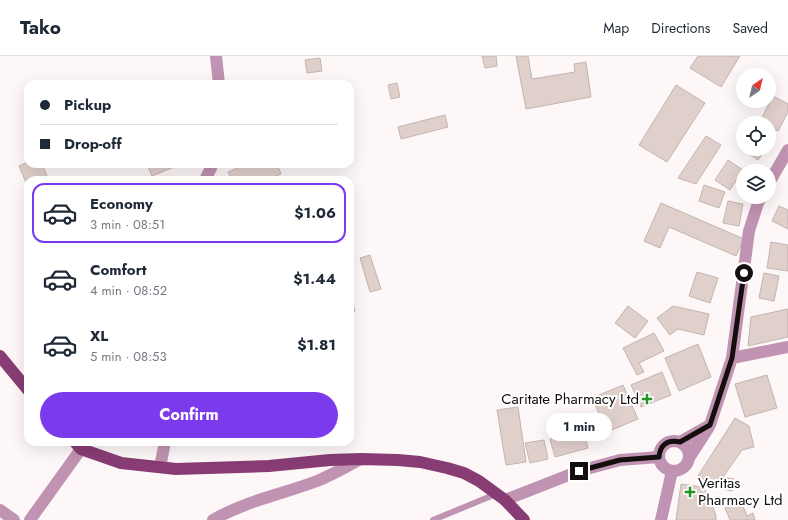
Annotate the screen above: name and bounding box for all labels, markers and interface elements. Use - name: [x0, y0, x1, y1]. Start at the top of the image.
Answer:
- text: Tako: [20, 14, 61, 41]
- text: Map: [603, 18, 629, 38]
- text: Directions: [651, 18, 711, 38]
- text: Saved: [733, 18, 768, 38]
- north arrow: [736, 68, 776, 108]
- map controls: [736, 68, 776, 204]
- text: Pickup: [64, 94, 111, 116]
- button: locate: [736, 116, 776, 156]
- text: Drop-off: [64, 133, 122, 155]
- button: layers: [736, 164, 776, 204]
- text: Economy: [90, 193, 153, 215]
- icon: car: [42, 195, 78, 231]
- text: $1.06: [294, 202, 336, 224]
- text: 3 min · 08:51: [90, 215, 165, 234]
- text: Comfort: [90, 259, 147, 281]
- icon: car: [42, 261, 78, 297]
- route start: [735, 264, 753, 282]
- text: $1.44: [293, 268, 336, 290]
- text: 4 min · 08:52: [90, 281, 167, 300]
- text: XL: [90, 325, 108, 347]
- icon: car: [42, 327, 78, 363]
- text: $1.81: [297, 334, 336, 356]
- text: 5 min · 08:53: [90, 347, 167, 366]
- place label: Caritate Pharmacy Ltd: [501, 388, 639, 410]
- button: Confirm: [40, 392, 338, 438]
- marker: Caritate Pharmacy Ltd: [642, 394, 652, 404]
- callout: 1 min: [546, 413, 612, 441]
- text: 1 min: [563, 417, 595, 436]
- route end: [570, 462, 588, 480]
- place label: Veritas Pharmacy Ltd: [698, 472, 783, 511]
- marker: Veritas Pharmacy Ltd: [685, 487, 695, 497]

